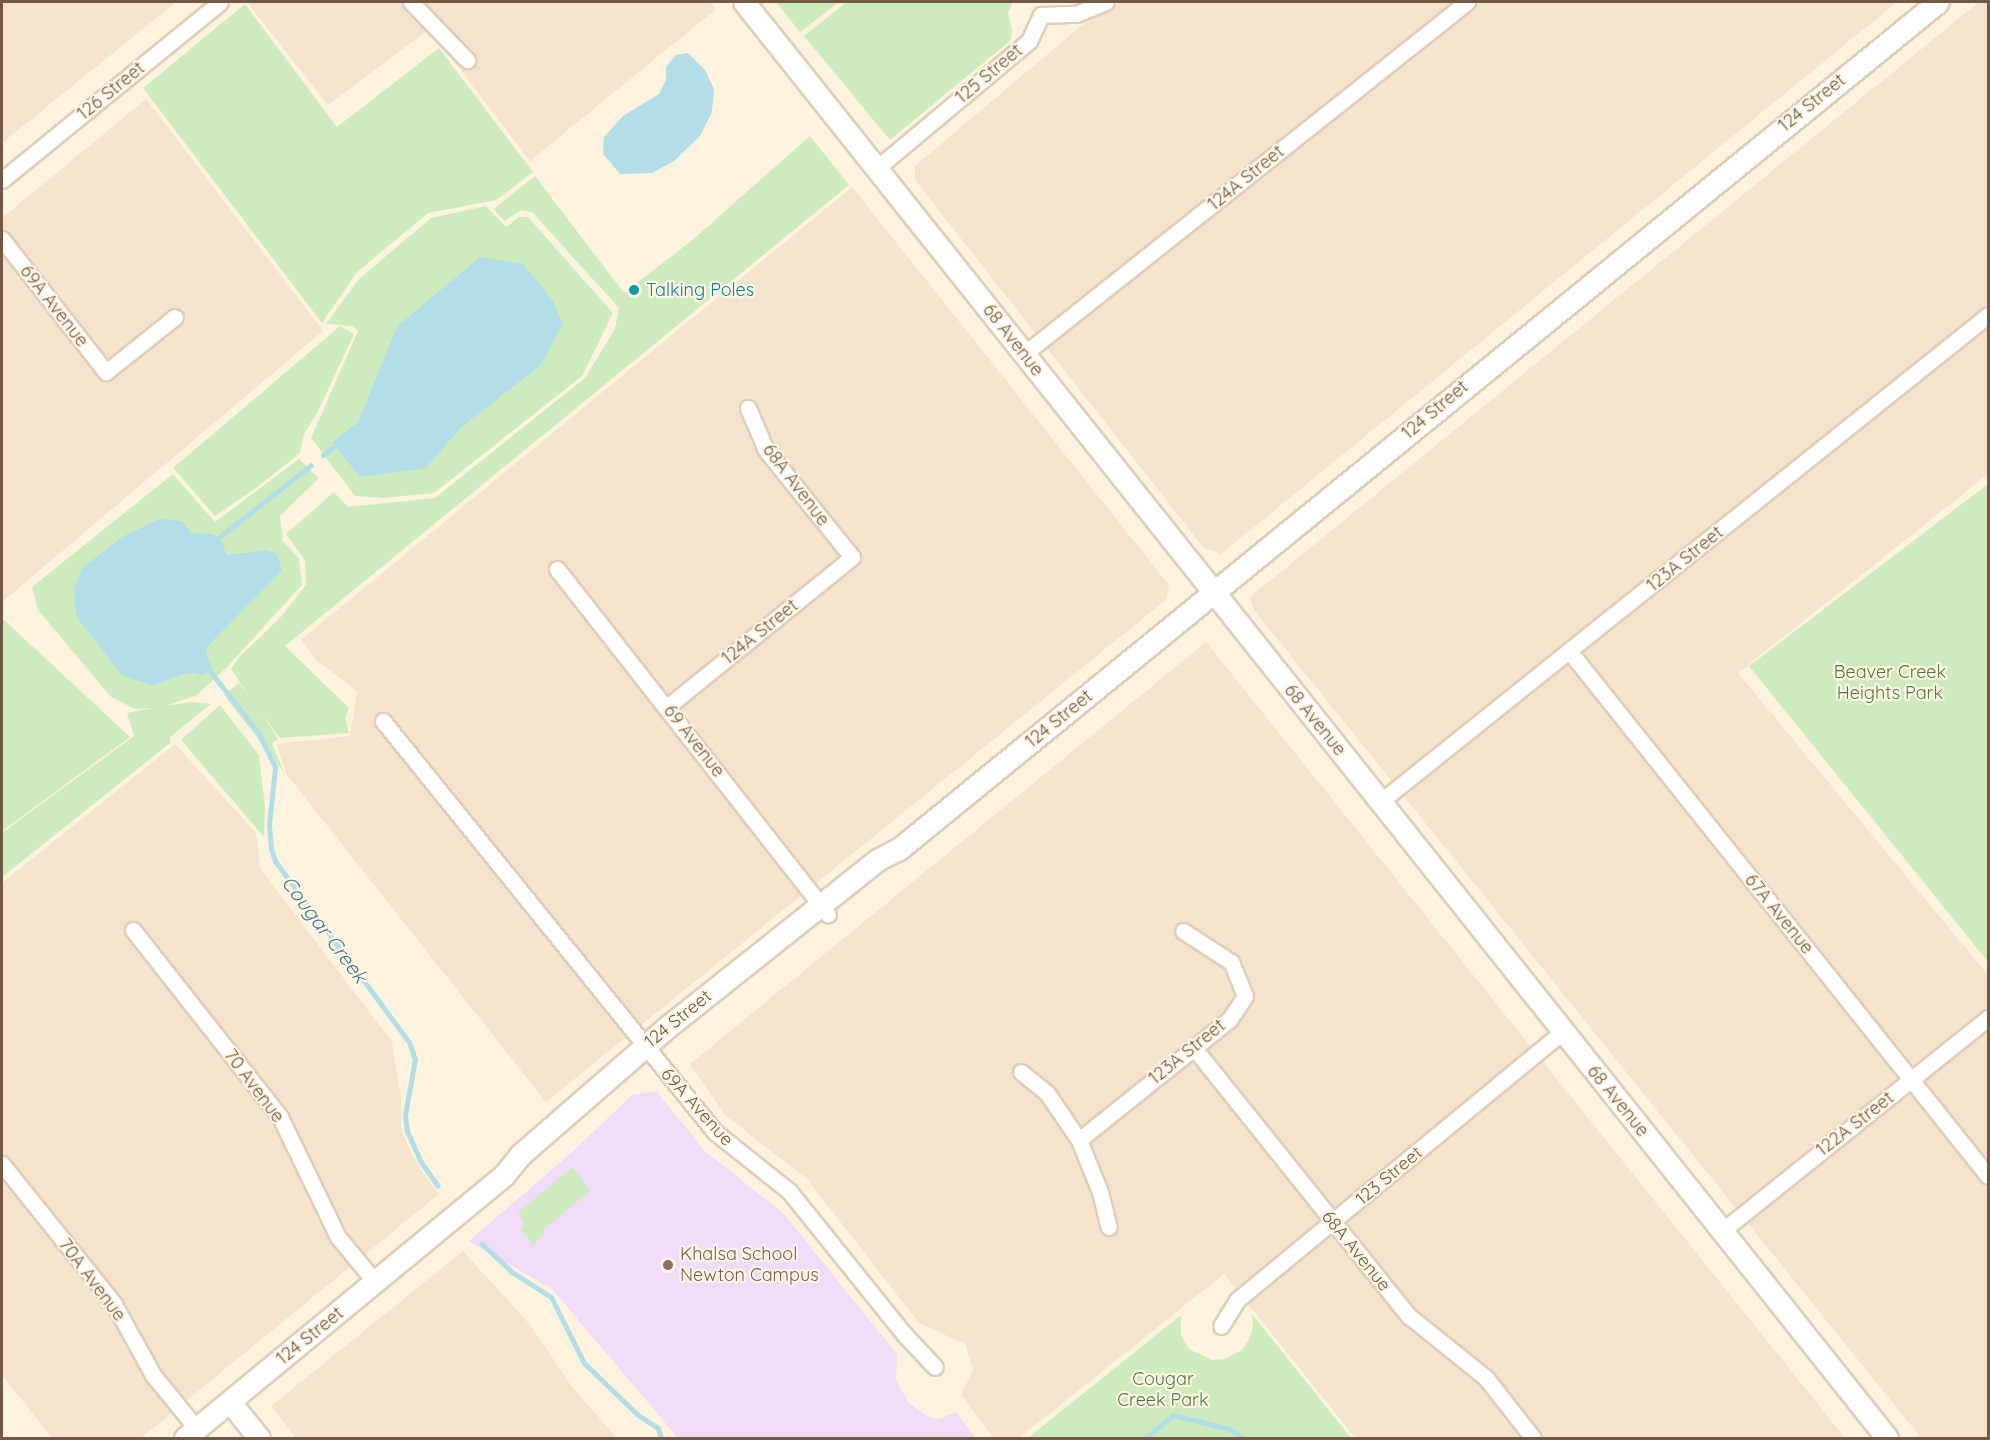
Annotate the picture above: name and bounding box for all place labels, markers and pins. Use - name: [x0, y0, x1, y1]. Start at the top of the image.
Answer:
- place label: Talking Poles: [646, 279, 754, 301]
- marker: Talking Poles: [627, 283, 641, 297]
- place label: Khalsa School Newton Campus: [680, 1244, 819, 1286]
- marker: Khalsa School Newton Campus: [661, 1258, 675, 1272]

